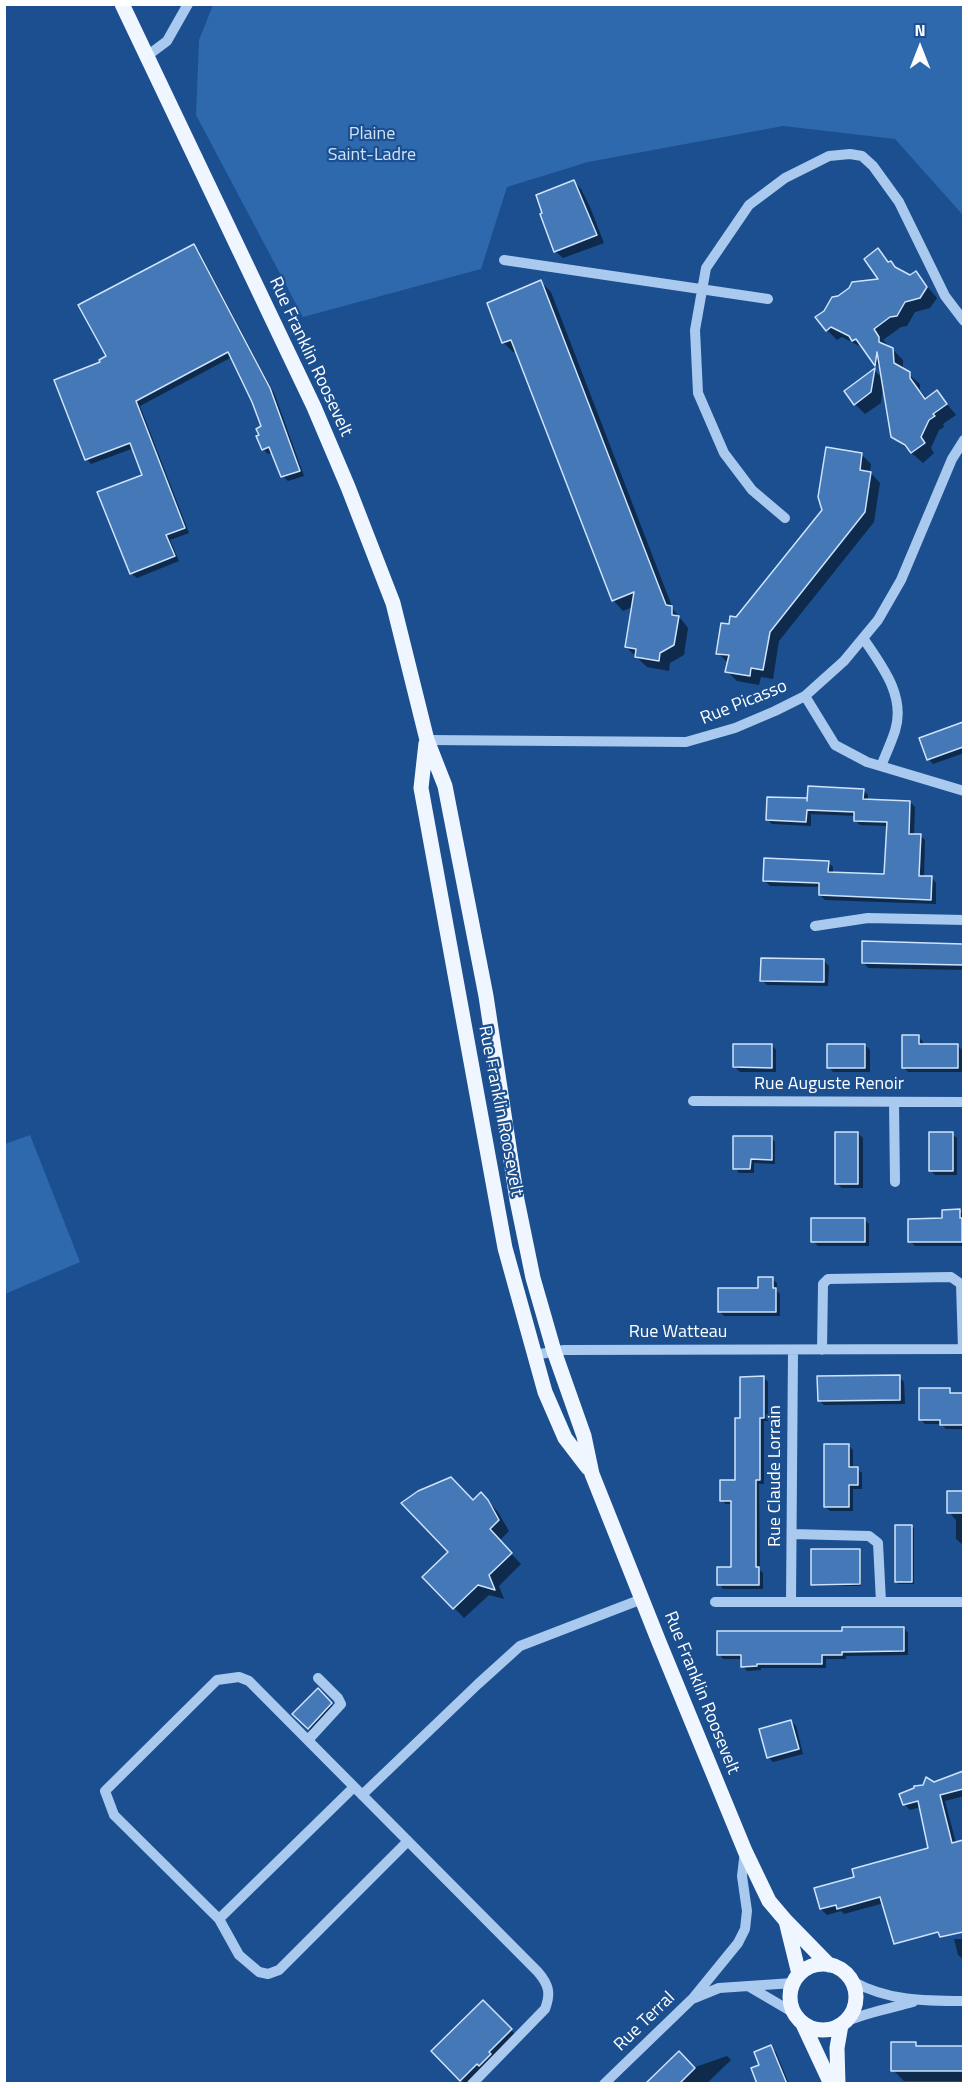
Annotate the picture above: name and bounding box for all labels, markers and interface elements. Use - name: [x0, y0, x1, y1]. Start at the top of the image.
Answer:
- north arrow: [890, 18, 950, 78]
- text: N: [914, 18, 926, 42]
- park label: Plaine Saint-Ladre: [328, 124, 416, 166]
- street label: Rue Franklin Roosevelt: [264, 274, 356, 440]
- street label: Rue Picasso: [698, 676, 790, 730]
- street label: Rue Franklin Roosevelt: [473, 1024, 527, 1198]
- street label: Rue Auguste Renoir: [754, 1074, 904, 1096]
- street label: Rue Watteau: [629, 1322, 727, 1344]
- street label: Rue Claude Lorrain: [765, 1405, 787, 1547]
- street label: Rue Franklin Roosevelt: [659, 1609, 743, 1777]
- street label: Rue Terral: [610, 1988, 680, 2056]

